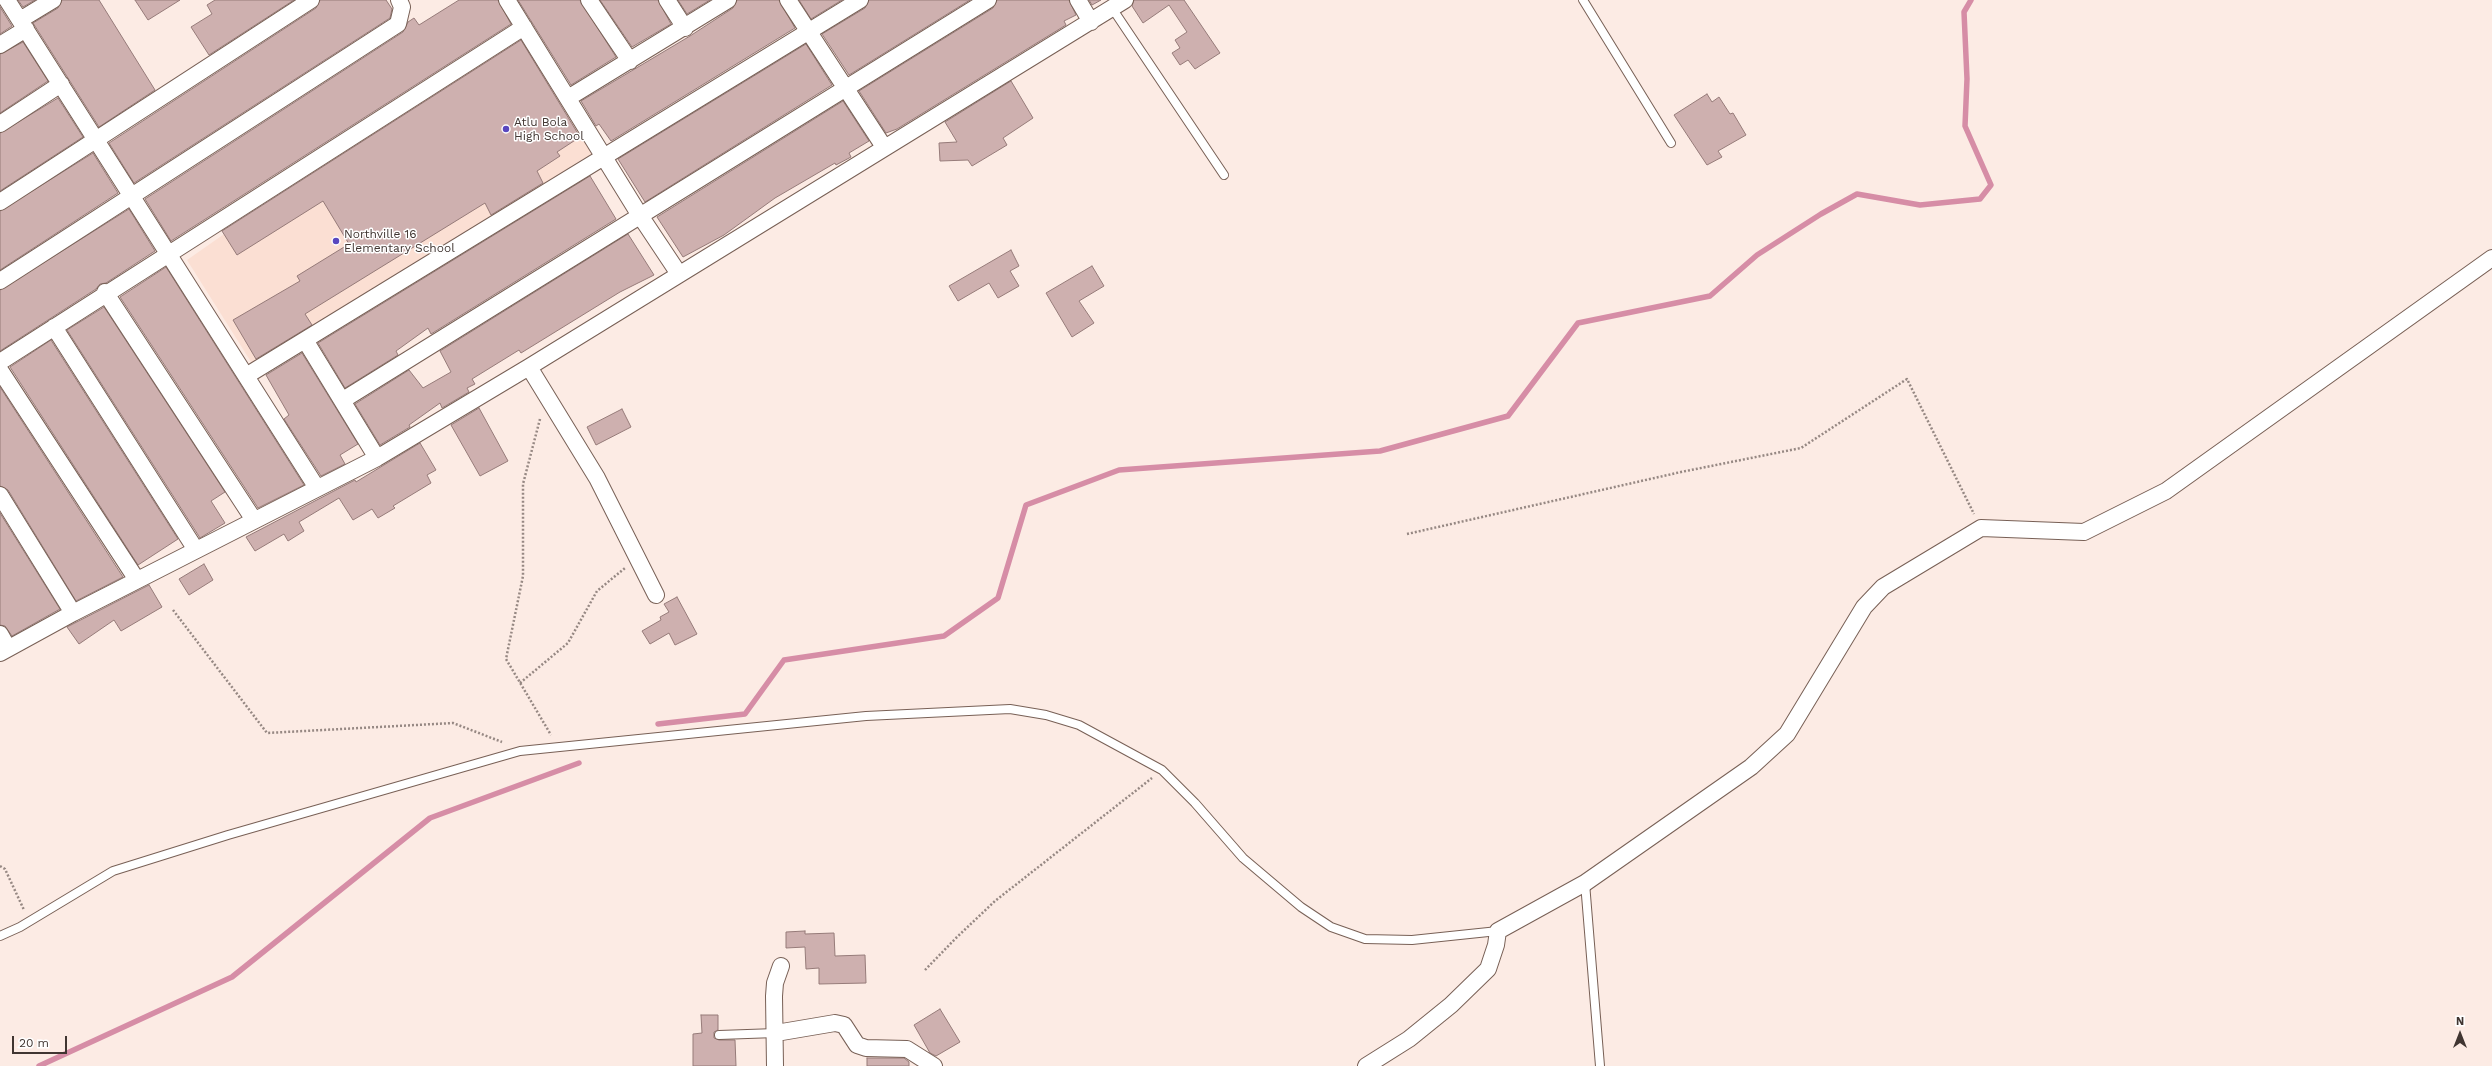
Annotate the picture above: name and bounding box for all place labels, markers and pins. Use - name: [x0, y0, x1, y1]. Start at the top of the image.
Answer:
- place label: Atlu Bola High School: [514, 115, 584, 143]
- marker: Atlu Bola High School: [501, 124, 511, 134]
- place label: Northville 16 Elementary School: [344, 227, 455, 255]
- marker: Northville 16 Elementary School: [331, 236, 341, 246]

